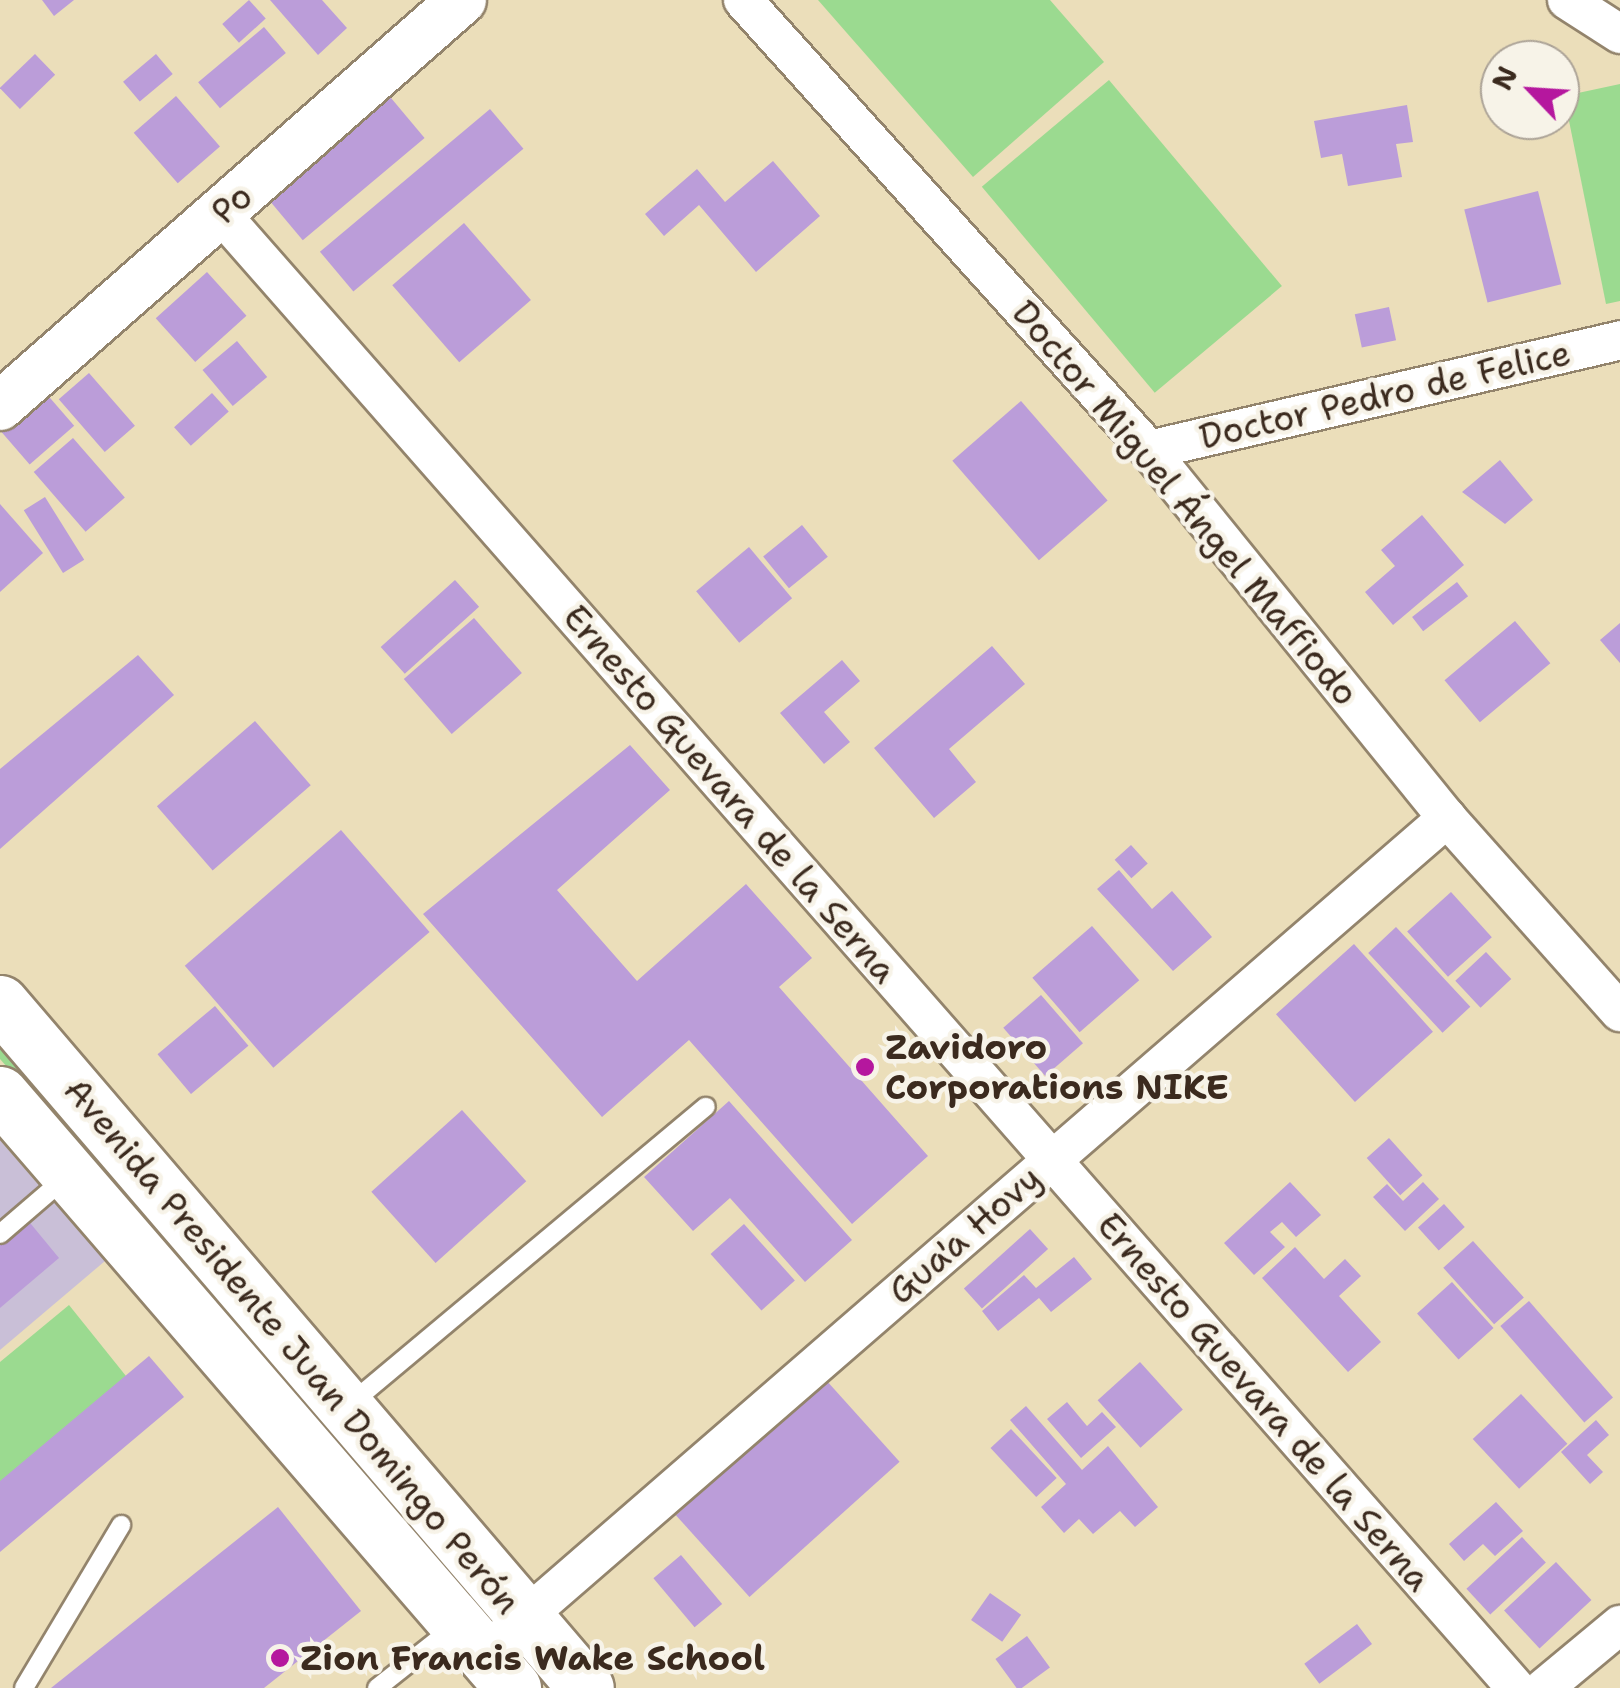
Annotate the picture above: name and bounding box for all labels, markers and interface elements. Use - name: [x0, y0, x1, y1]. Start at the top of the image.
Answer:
- north arrow: [1480, 40, 1580, 140]
- text: N: [1483, 60, 1527, 96]
- street label: Po: [203, 175, 261, 233]
- street label: Doctor Miguel Ángel Maffiodo: [1003, 292, 1367, 714]
- street label: Doctor Pedro de Felice: [1195, 332, 1575, 458]
- street label: Ernesto Guevara de la Serna: [554, 596, 906, 992]
- place label: Zavidoro Corporations NIKE: [885, 1026, 1229, 1108]
- marker: Zavidoro Corporations NIKE: [854, 1056, 876, 1078]
- street label: Avenida Presidente Juan Domingo Perón: [55, 1070, 529, 1622]
- street label: Gua'a Hovy: [880, 1157, 1050, 1313]
- street label: Ernesto Guevara de la Serna: [1088, 1204, 1440, 1600]
- place label: Zion Francis Wake School: [300, 1637, 765, 1679]
- marker: Zion Francis Wake School: [269, 1647, 291, 1669]

